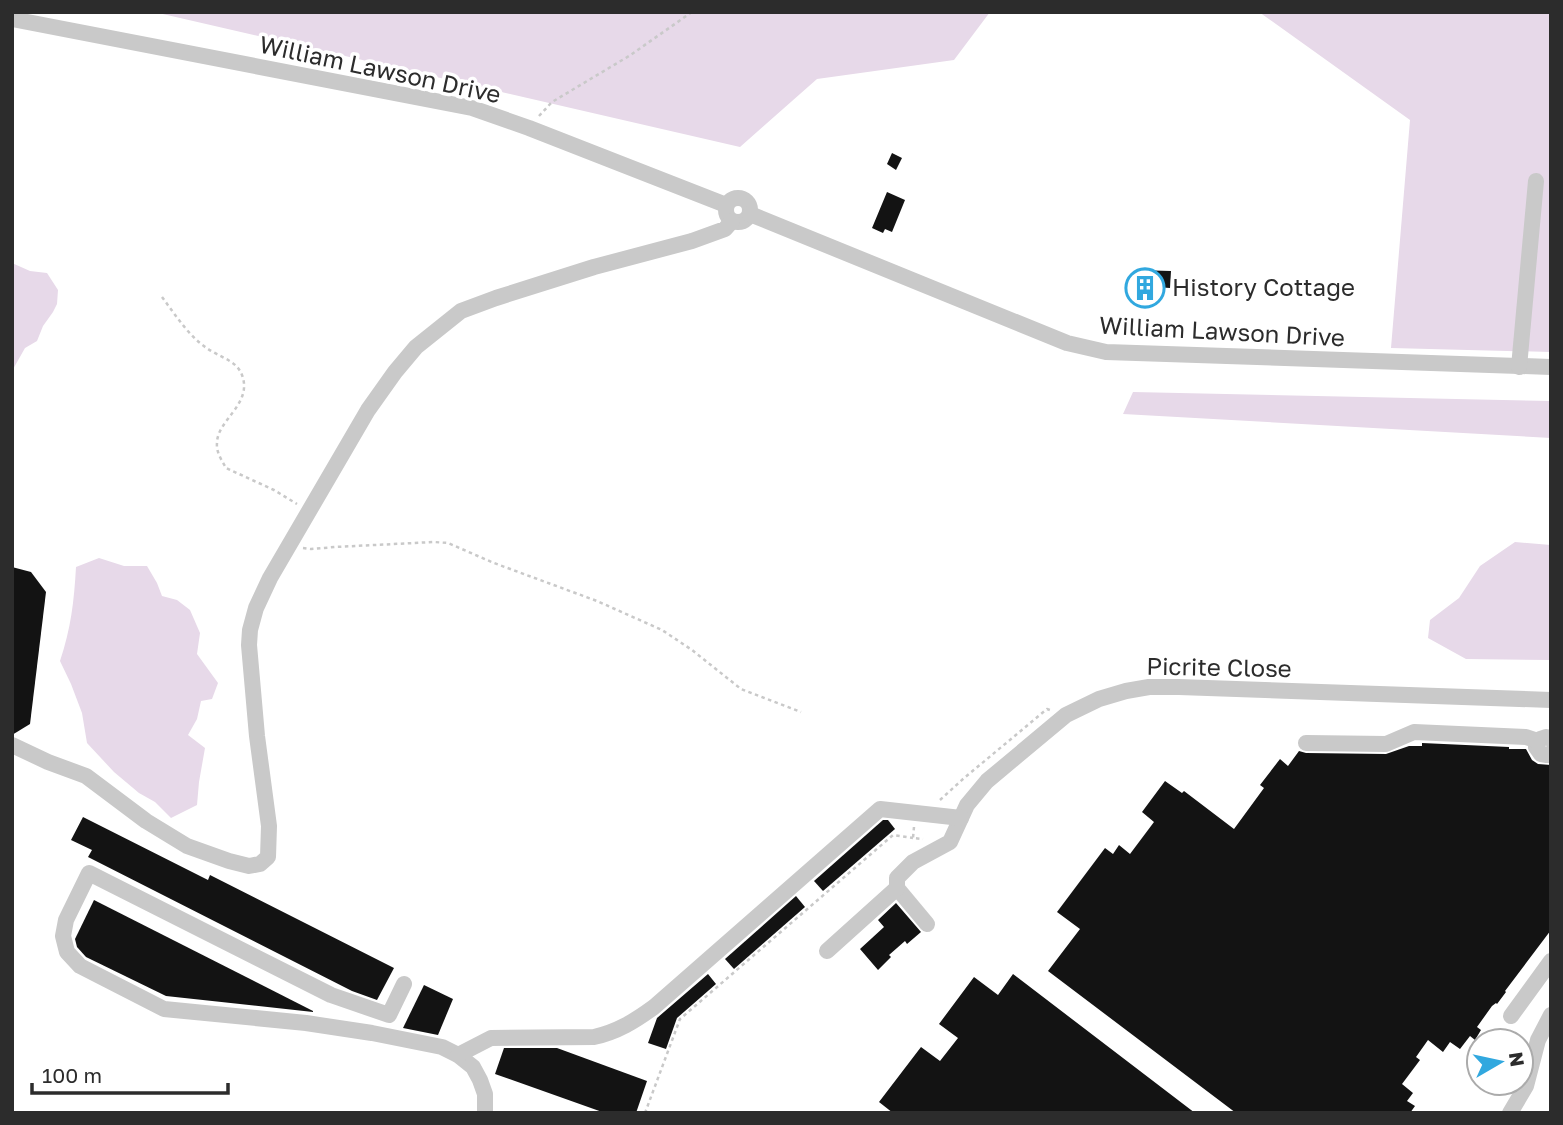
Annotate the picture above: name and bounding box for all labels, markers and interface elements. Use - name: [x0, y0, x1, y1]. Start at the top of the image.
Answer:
- street label: William Lawson Drive: [257, 29, 504, 108]
- building icon: History Cottage: [1124, 267, 1166, 309]
- place label: History Cottage: [1172, 272, 1355, 301]
- street label: William Lawson Drive: [1098, 310, 1346, 351]
- street label: Picrite Close: [1146, 651, 1292, 682]
- north arrow: [1465, 1027, 1535, 1097]
- text: N: [1505, 1050, 1530, 1068]
- scale bar: [32, 1052, 228, 1096]
- text: 100 m: [42, 1062, 102, 1088]

